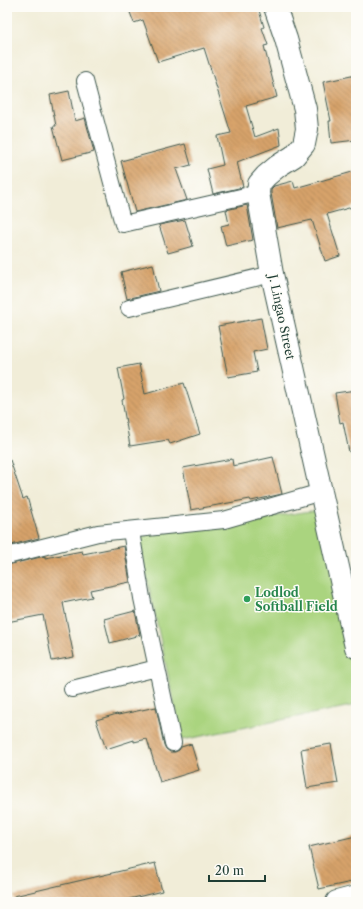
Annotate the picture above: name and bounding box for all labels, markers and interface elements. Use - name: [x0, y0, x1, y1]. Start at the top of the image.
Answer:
- street label: J. Lingao Street: [265, 271, 299, 362]
- place label: Lodlod Softball Field: [255, 585, 338, 614]
- marker: Lodlod Softball Field: [242, 594, 252, 604]
- scale bar: [209, 857, 265, 883]
- text: 20 m: [215, 863, 244, 878]

